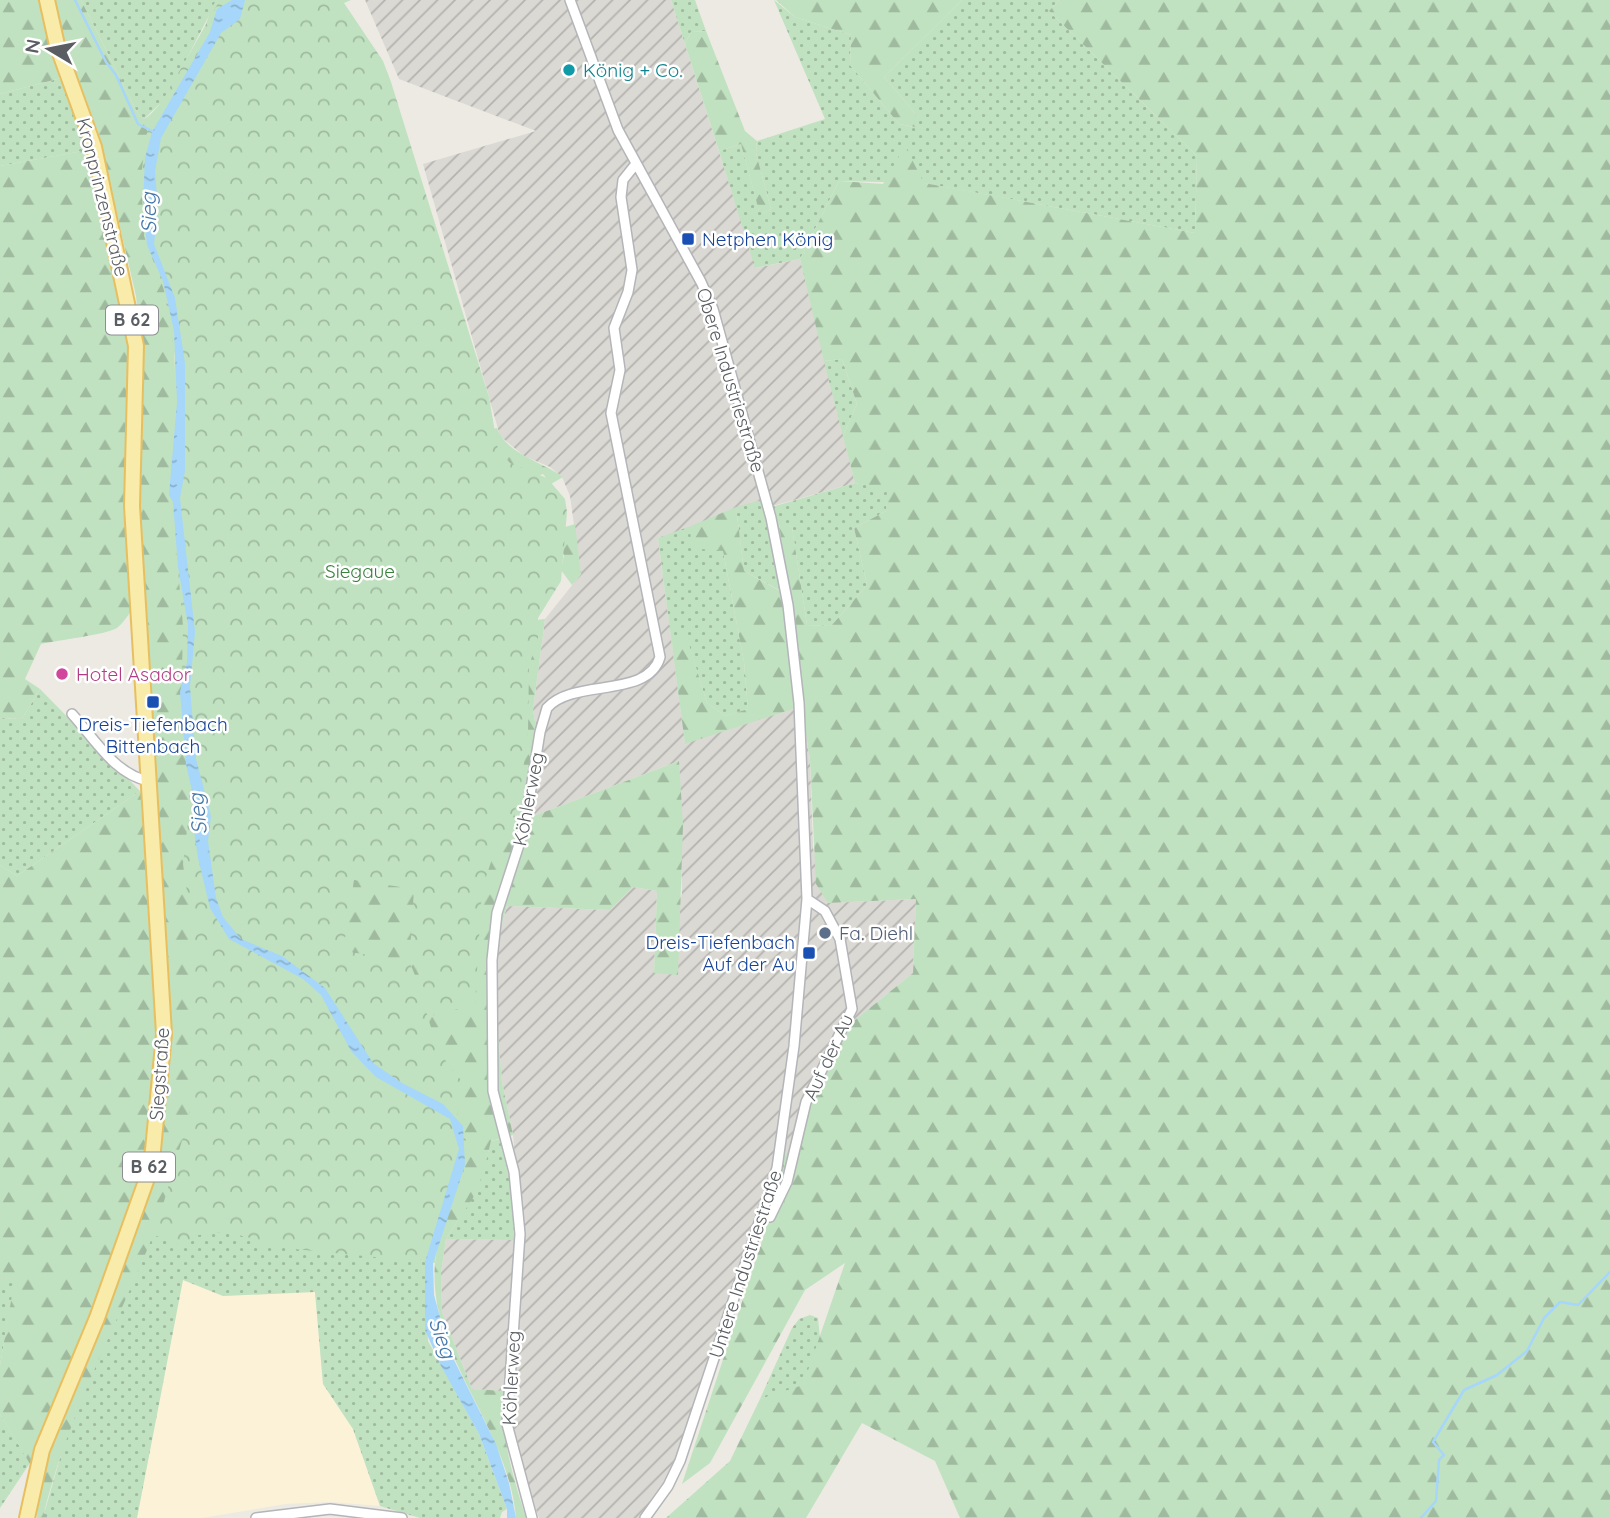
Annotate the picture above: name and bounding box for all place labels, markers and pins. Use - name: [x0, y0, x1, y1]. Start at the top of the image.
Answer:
- place label: König + Co.: [583, 58, 683, 82]
- marker: König + Co.: [561, 62, 577, 78]
- place label: Netphen König: [702, 227, 833, 251]
- marker: Netphen König: [680, 231, 696, 247]
- place label: Hotel Asador: [76, 662, 192, 686]
- marker: Hotel Asador: [54, 666, 70, 682]
- marker: Dreis-Tiefenbach Bittenbach: [145, 694, 161, 710]
- place label: Dreis-Tiefenbach Bittenbach: [78, 712, 228, 758]
- place label: Fa. Diehl: [839, 921, 913, 945]
- marker: Fa. Diehl: [817, 925, 833, 941]
- place label: Dreis-Tiefenbach Auf der Au: [646, 930, 795, 976]
- marker: Dreis-Tiefenbach Auf der Au: [801, 945, 817, 961]

